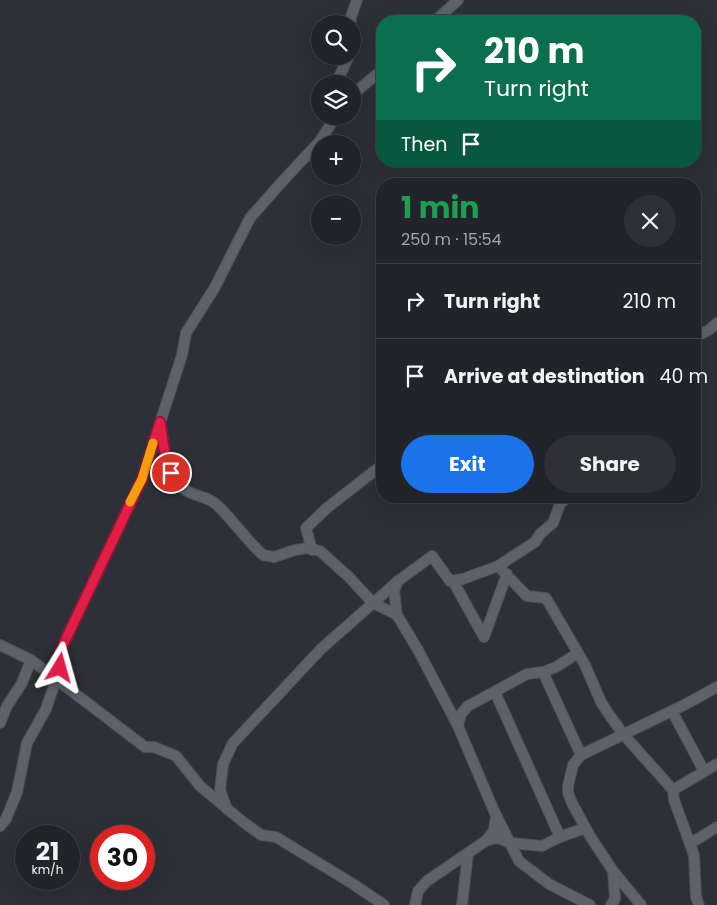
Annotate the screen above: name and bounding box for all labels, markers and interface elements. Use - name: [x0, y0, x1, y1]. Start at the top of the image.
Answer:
- map controls: [311, 15, 361, 245]
- button: search: [311, 15, 361, 65]
- text: 210 m: [484, 26, 584, 75]
- icon: right: [401, 35, 466, 100]
- text: Turn right: [484, 73, 589, 104]
- button: layers: [311, 75, 361, 125]
- icon: arrive: [457, 130, 485, 158]
- text: Then: [401, 131, 447, 158]
- button: +: [311, 135, 361, 185]
- text: 1 min: [401, 186, 479, 229]
- button: −: [311, 195, 361, 245]
- button: close: [624, 195, 676, 247]
- text: 250 m · 15:54: [401, 228, 502, 251]
- icon: right: [401, 287, 429, 315]
- text: Turn right: [444, 288, 540, 315]
- text: 210 m: [622, 288, 676, 315]
- icon: arrive: [401, 362, 429, 390]
- text: Arrive at destination: [444, 363, 645, 390]
- text: 40 m: [660, 363, 708, 390]
- button: Exit: [401, 435, 534, 493]
- button: Share: [544, 435, 676, 493]
- pin: [150, 452, 192, 494]
- icon: arrive: [157, 459, 185, 487]
- position arrow: [33, 641, 85, 693]
- speed limit sign: 30: [90, 825, 155, 890]
- text: 21: [36, 834, 59, 869]
- text: km/h: [32, 861, 63, 878]

